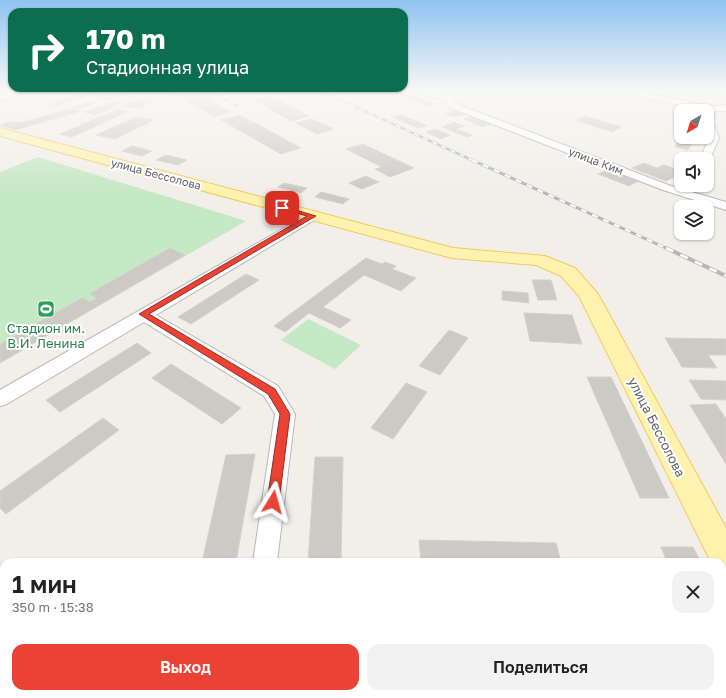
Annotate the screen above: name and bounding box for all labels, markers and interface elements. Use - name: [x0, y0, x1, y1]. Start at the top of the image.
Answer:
- text: 170 m: [86, 22, 165, 55]
- icon: right: [20, 24, 72, 76]
- text: Стадионная улица: [86, 56, 249, 78]
- north arrow: [674, 104, 714, 144]
- map controls: [674, 104, 714, 240]
- street label: улица Ким: [567, 144, 625, 177]
- button: sound: [674, 152, 714, 192]
- street label: улица Бессолова: [110, 155, 203, 192]
- pin: [265, 191, 299, 225]
- icon: arrive: [271, 197, 293, 219]
- button: layers: [674, 200, 714, 240]
- sports icon: Стадион им. В.И. Ленина: [36, 299, 56, 319]
- place label: Стадион им. В.И. Ленина: [7, 320, 85, 351]
- street label: улица Бессолова: [625, 375, 689, 479]
- position arrow: [252, 481, 294, 523]
- text: 1 мин: [12, 569, 77, 598]
- button: close: [672, 571, 714, 613]
- text: 350 m · 15:38: [12, 599, 94, 615]
- button: Выход: [12, 644, 359, 690]
- button: Поделиться: [367, 644, 714, 690]

